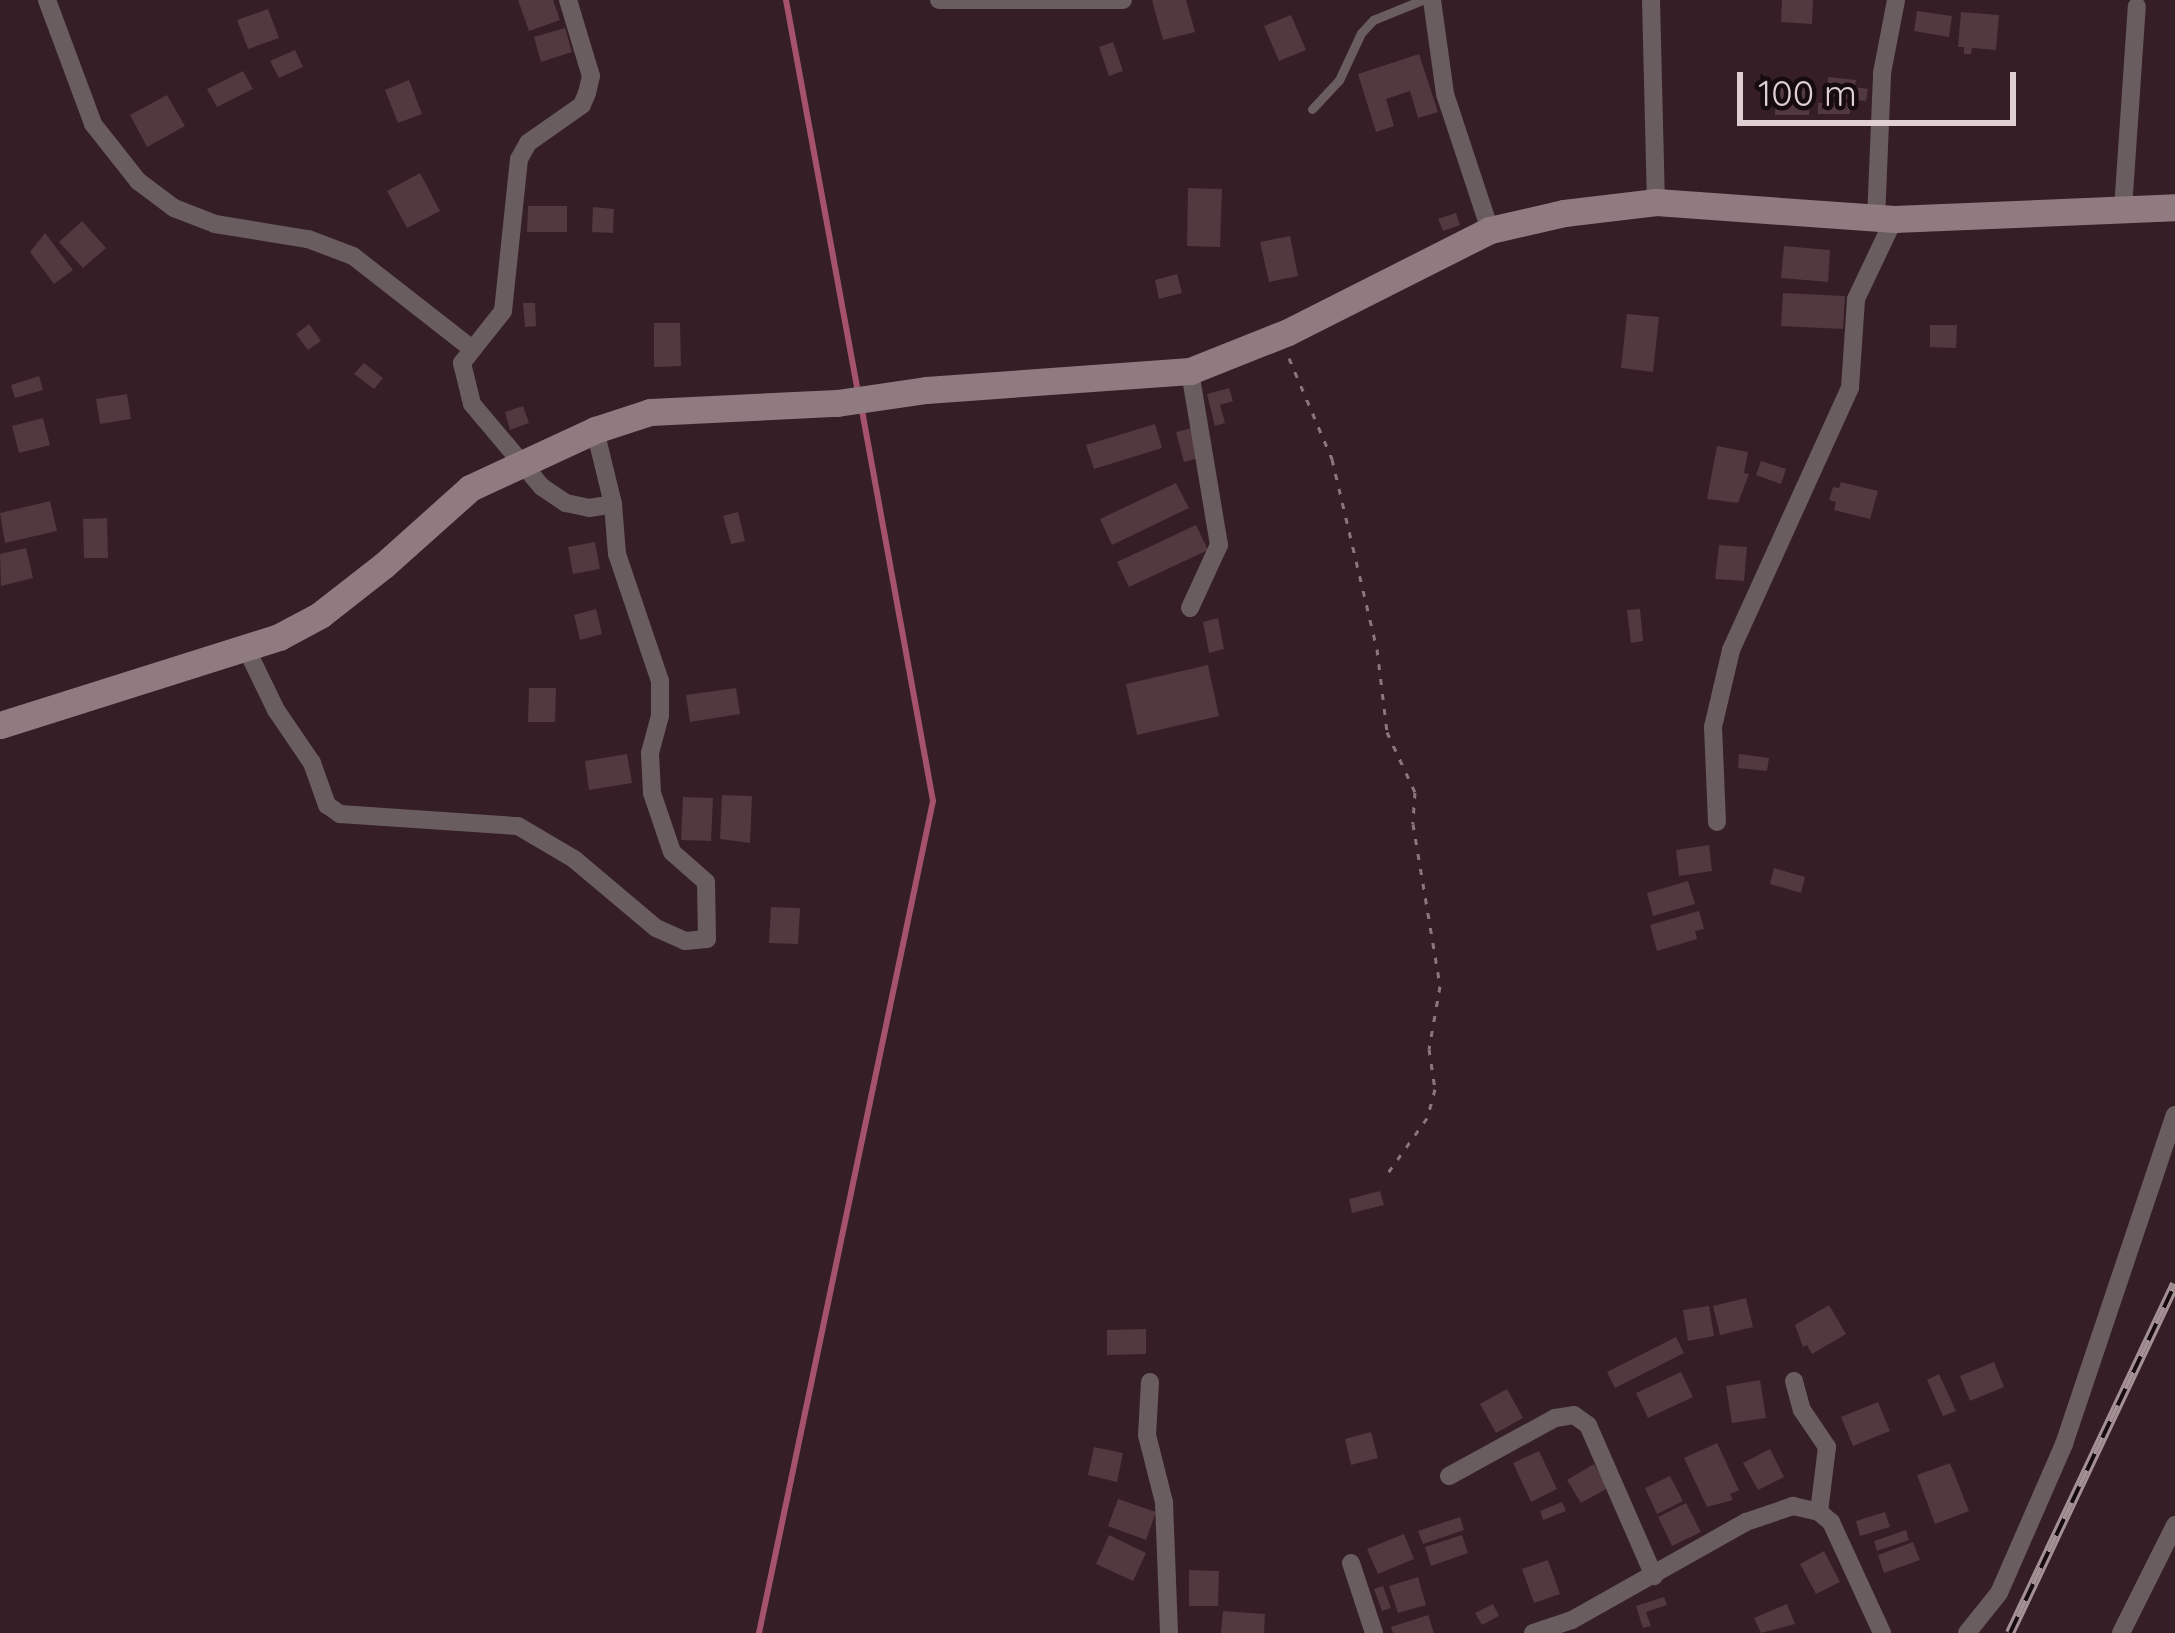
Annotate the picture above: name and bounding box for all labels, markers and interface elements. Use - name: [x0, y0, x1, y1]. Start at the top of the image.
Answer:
- scale bar: [1743, 48, 2022, 122]
- text: 100 m: [1758, 70, 1857, 115]

